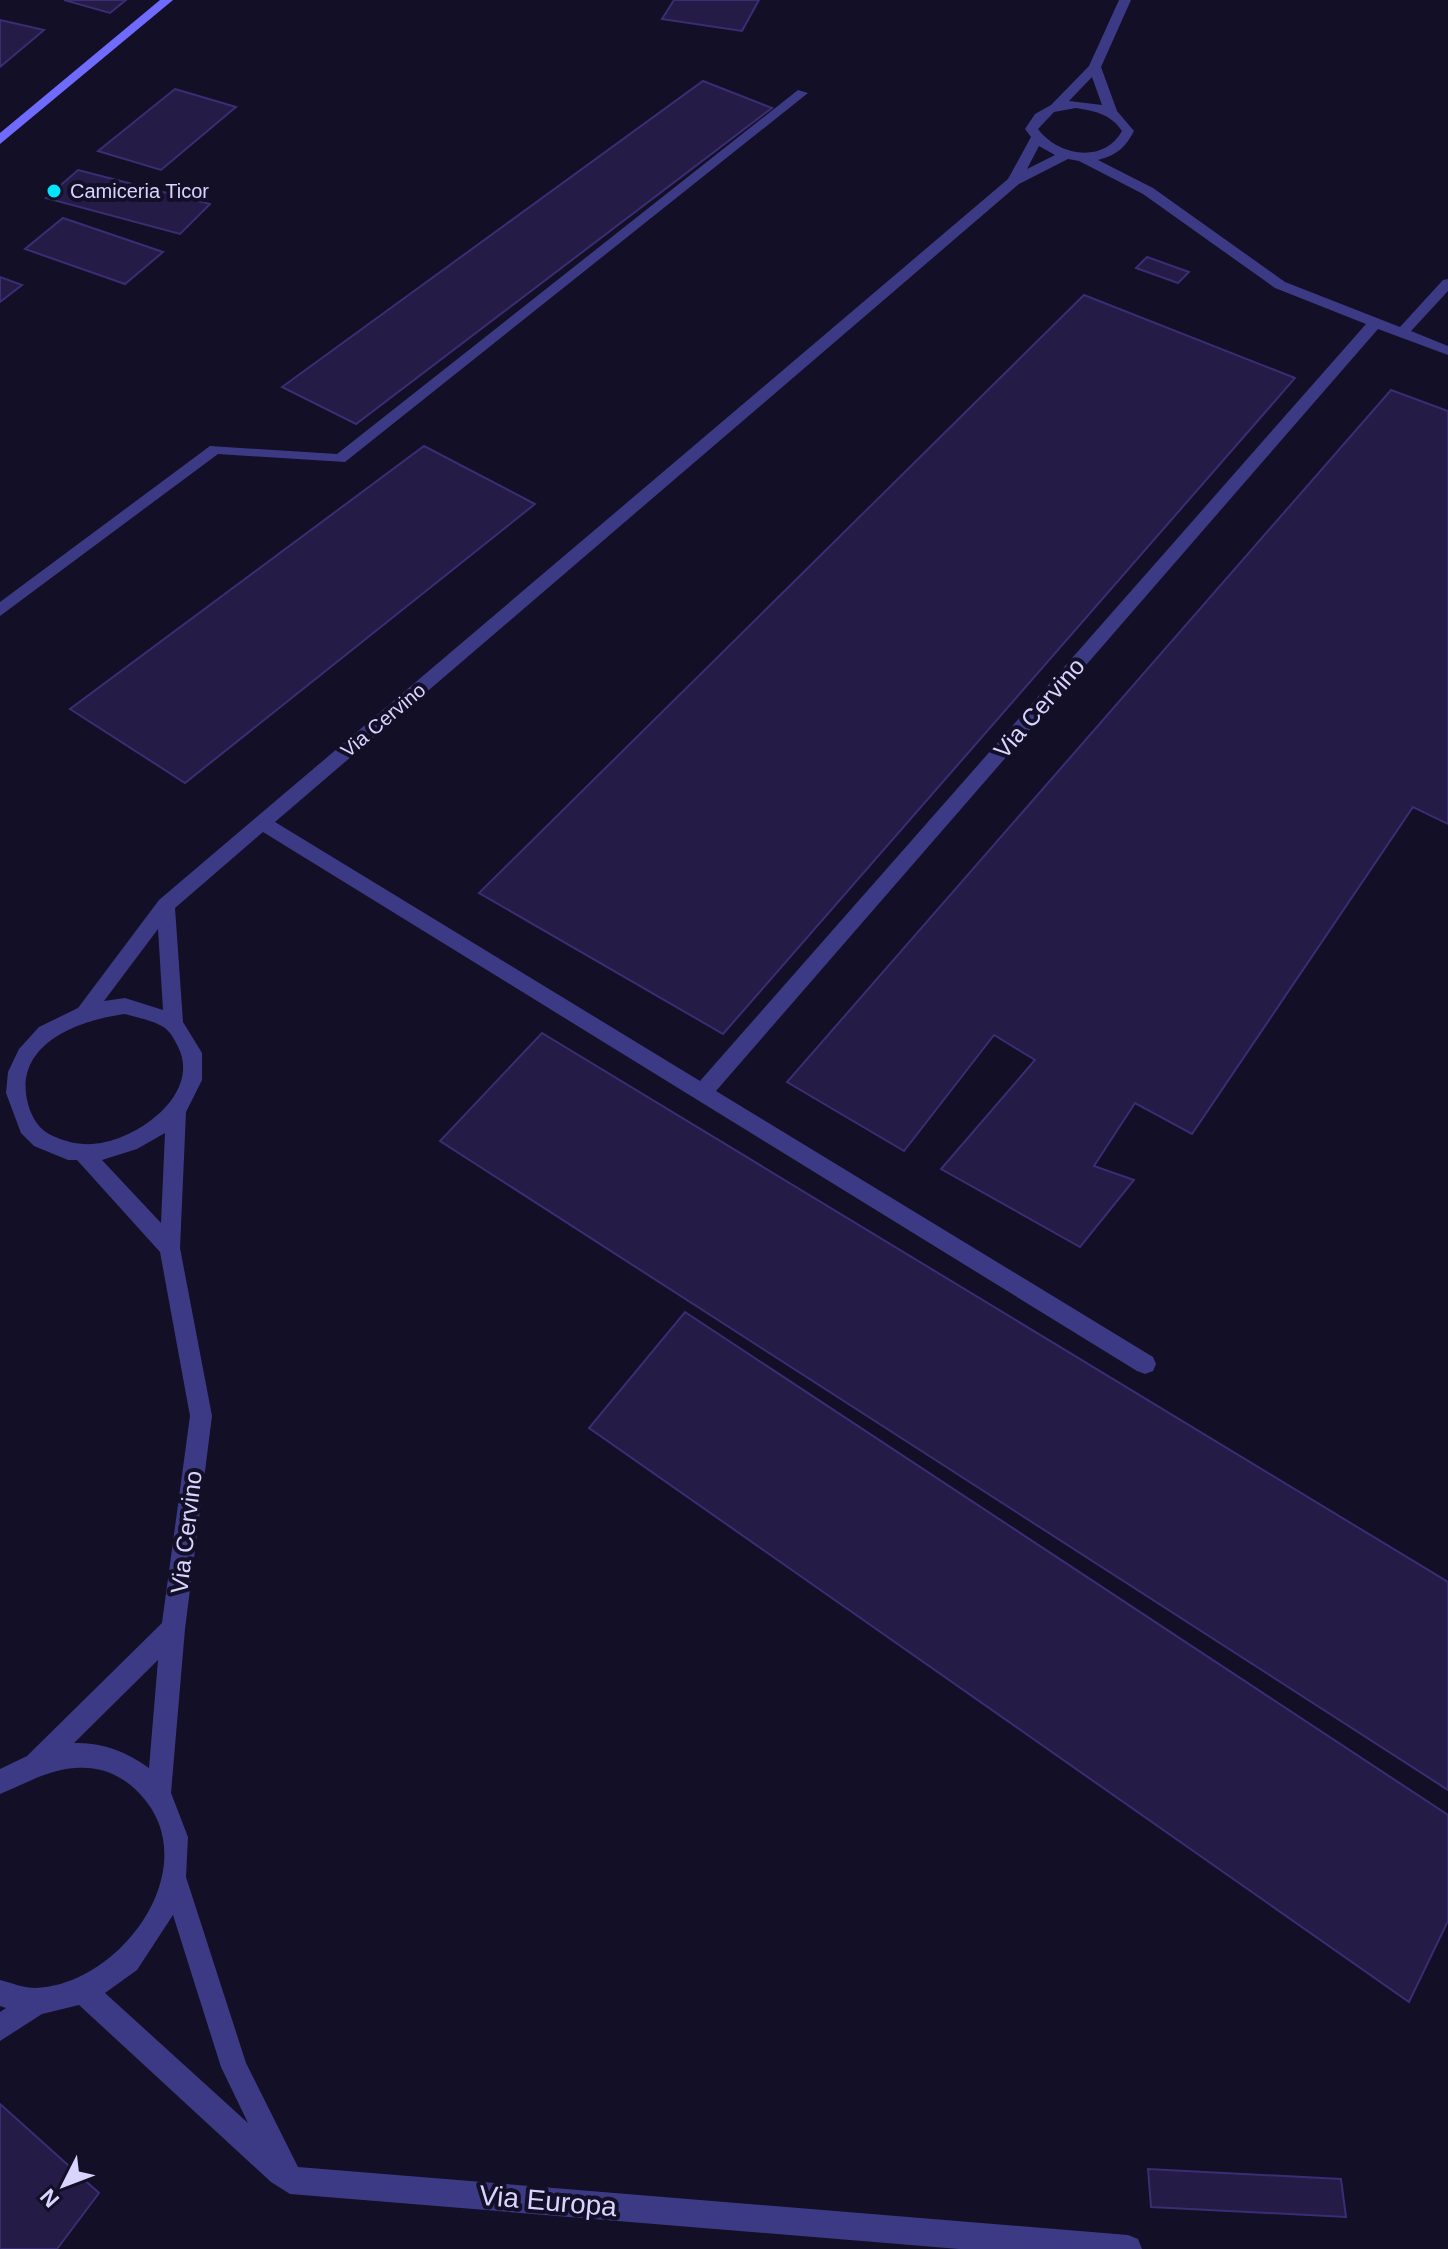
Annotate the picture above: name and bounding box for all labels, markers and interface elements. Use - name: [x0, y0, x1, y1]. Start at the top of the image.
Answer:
- place label: Camiceria Ticor: [70, 180, 209, 202]
- marker: Camiceria Ticor: [45, 182, 63, 200]
- street label: Via Cervino: [988, 652, 1090, 764]
- street label: Via Cervino: [336, 678, 430, 762]
- street label: Via Cervino: [165, 1469, 207, 1595]
- north arrow: [24, 2145, 104, 2225]
- street label: Via Europa: [478, 2180, 619, 2222]
- text: N: [35, 2184, 64, 2212]

